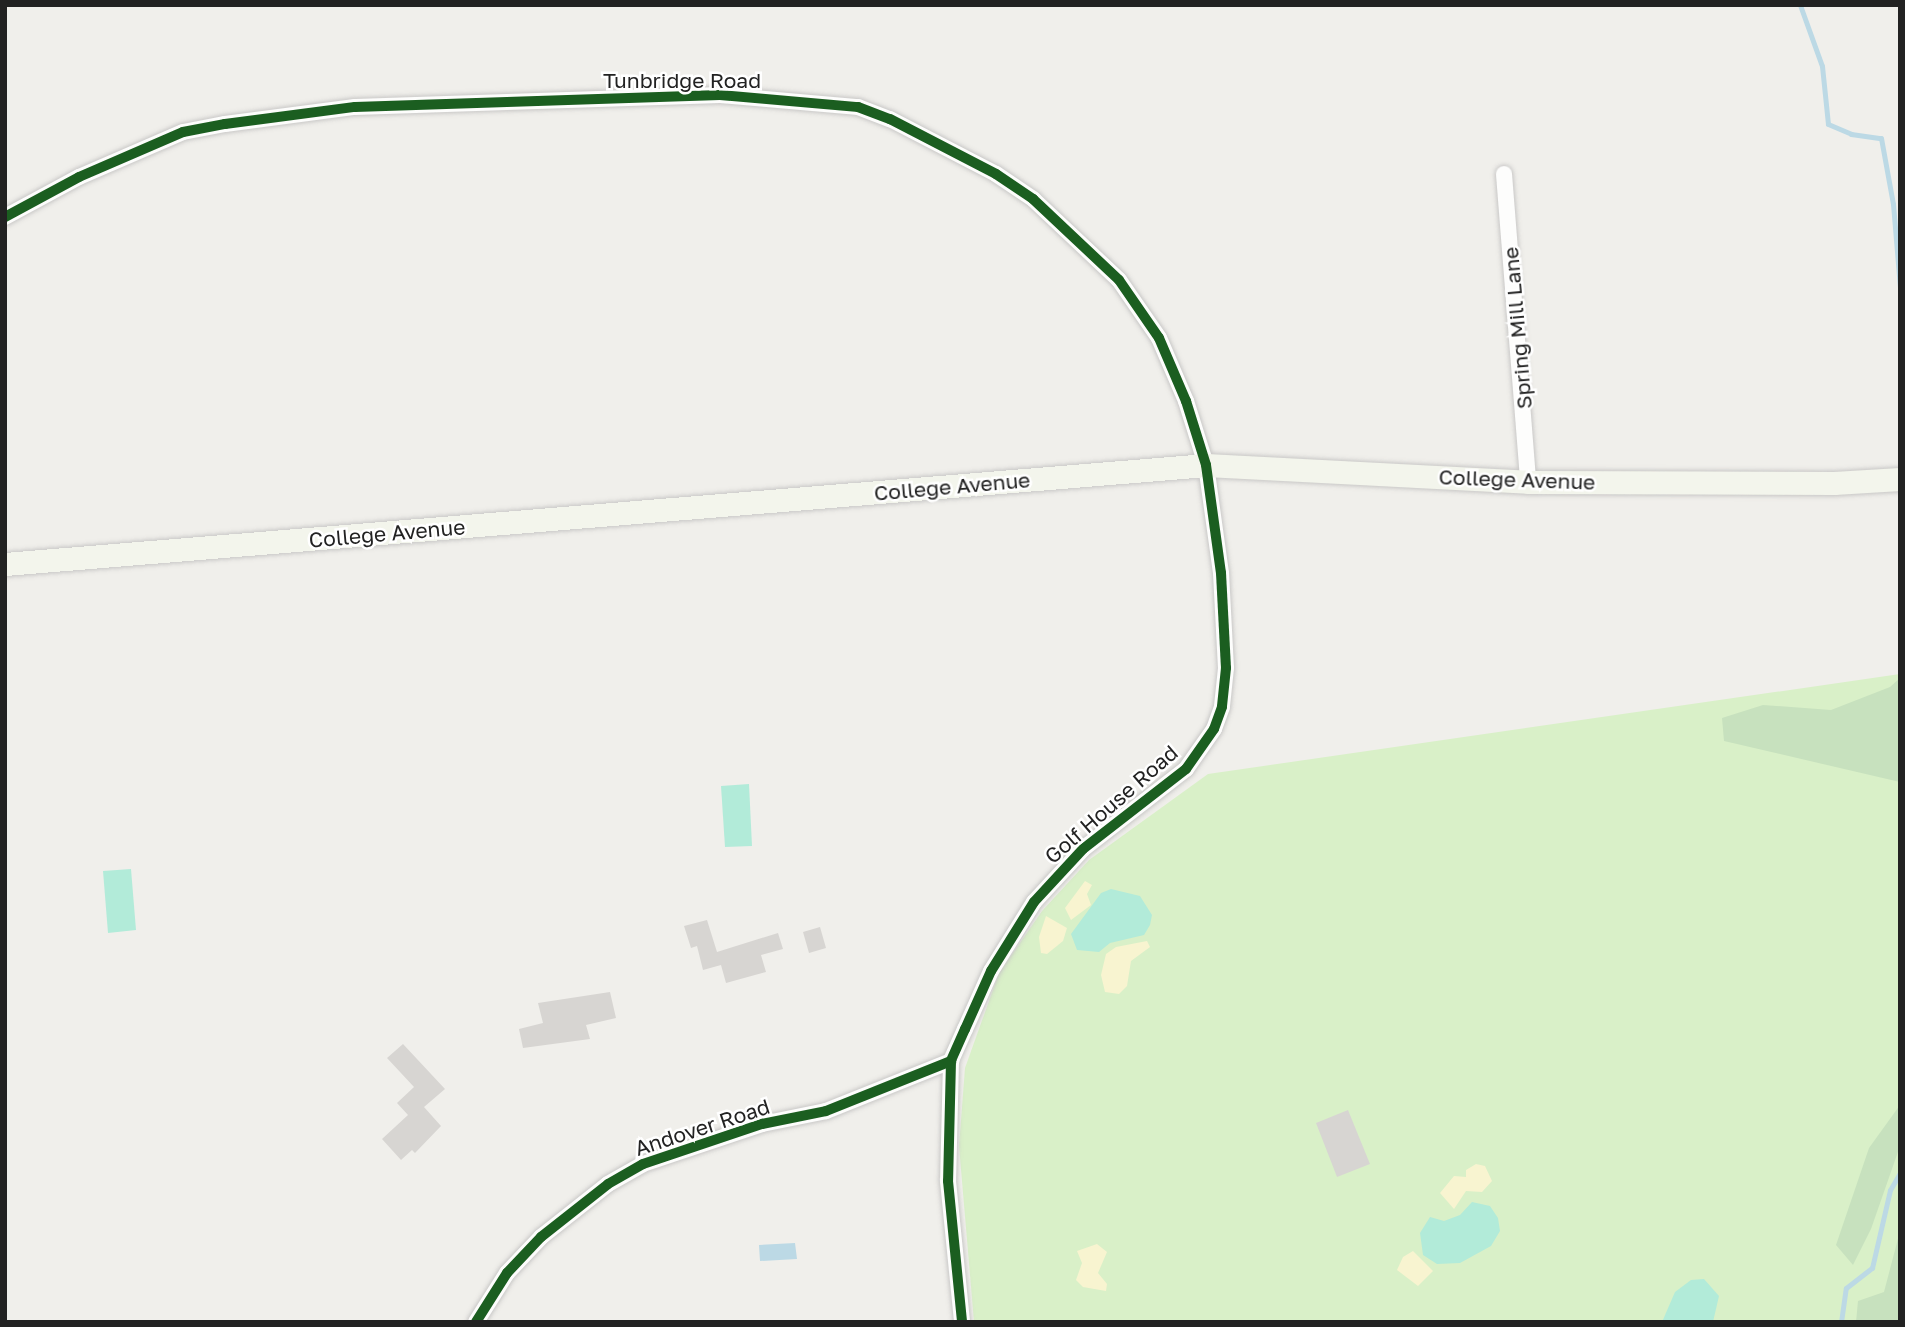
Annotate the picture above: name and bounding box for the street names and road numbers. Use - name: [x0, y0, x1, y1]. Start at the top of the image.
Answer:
- street label: Tunbridge Road: [603, 67, 761, 93]
- street label: Spring Mill Lane: [1497, 246, 1537, 410]
- street label: College Avenue: [1438, 464, 1596, 494]
- street label: College Avenue: [873, 467, 1031, 505]
- street label: College Avenue: [308, 514, 466, 552]
- street label: Golf House Road: [1039, 739, 1183, 869]
- street label: Andover Road: [631, 1093, 773, 1161]

